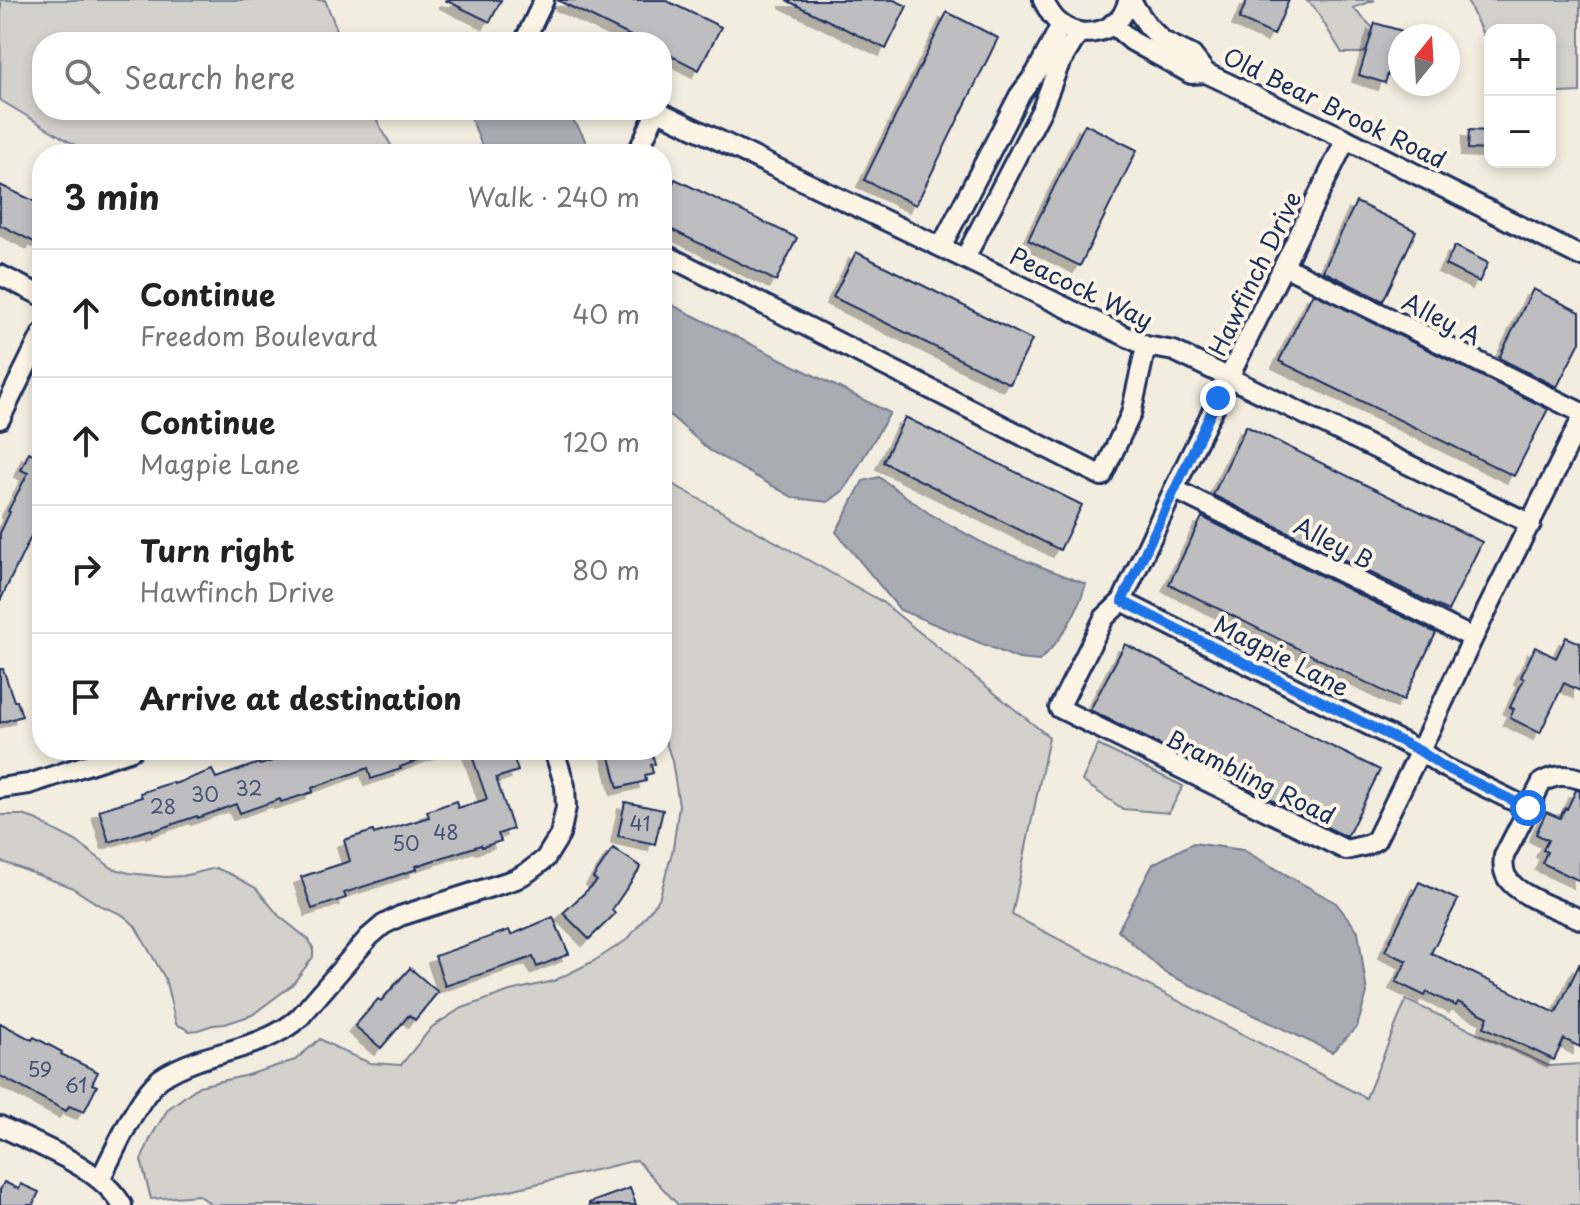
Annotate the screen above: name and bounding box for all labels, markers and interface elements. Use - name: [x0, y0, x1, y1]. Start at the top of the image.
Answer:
- north arrow: [1388, 24, 1460, 96]
- map controls: [1484, 24, 1556, 168]
- button: +: [1484, 24, 1556, 96]
- search box: [32, 32, 672, 120]
- street label: Old Bear Brook Road: [1217, 37, 1453, 177]
- icon: search: [60, 54, 104, 98]
- text: Search here: [124, 54, 296, 99]
- button: −: [1484, 96, 1556, 168]
- text: 3 min: [64, 170, 160, 222]
- text: Walk · 240 m: [468, 177, 640, 216]
- street label: Hawfinch Drive: [1198, 184, 1310, 362]
- street label: Peacock Way: [1004, 237, 1160, 337]
- text: Continue: [140, 271, 275, 316]
- street label: Alley A: [1396, 283, 1488, 353]
- icon: ahead: [64, 291, 108, 335]
- text: 40 m: [572, 294, 640, 333]
- text: Freedom Boulevard: [140, 316, 377, 355]
- route end: [1200, 380, 1236, 416]
- text: Continue: [140, 399, 275, 444]
- icon: ahead: [64, 419, 108, 463]
- text: 120 m: [563, 422, 640, 461]
- text: Magpie Lane: [140, 444, 300, 483]
- street label: Alley B: [1288, 507, 1380, 577]
- text: Turn right: [140, 527, 295, 572]
- icon: right: [64, 547, 108, 591]
- text: 80 m: [572, 550, 640, 589]
- text: Hawfinch Drive: [140, 572, 335, 611]
- street label: Magpie Lane: [1208, 605, 1356, 705]
- icon: arrive: [64, 675, 108, 719]
- text: Arrive at destination: [140, 675, 462, 720]
- street label: Brambling Road: [1160, 719, 1342, 833]
- house number: 32: [236, 773, 262, 803]
- house number: 30: [191, 779, 219, 809]
- route start: [1510, 790, 1546, 826]
- house number: 28: [150, 791, 176, 821]
- house number: 41: [630, 808, 651, 838]
- house number: 48: [433, 817, 459, 847]
- house number: 50: [392, 828, 420, 858]
- house number: 59: [28, 1054, 52, 1084]
- house number: 61: [65, 1070, 87, 1100]

